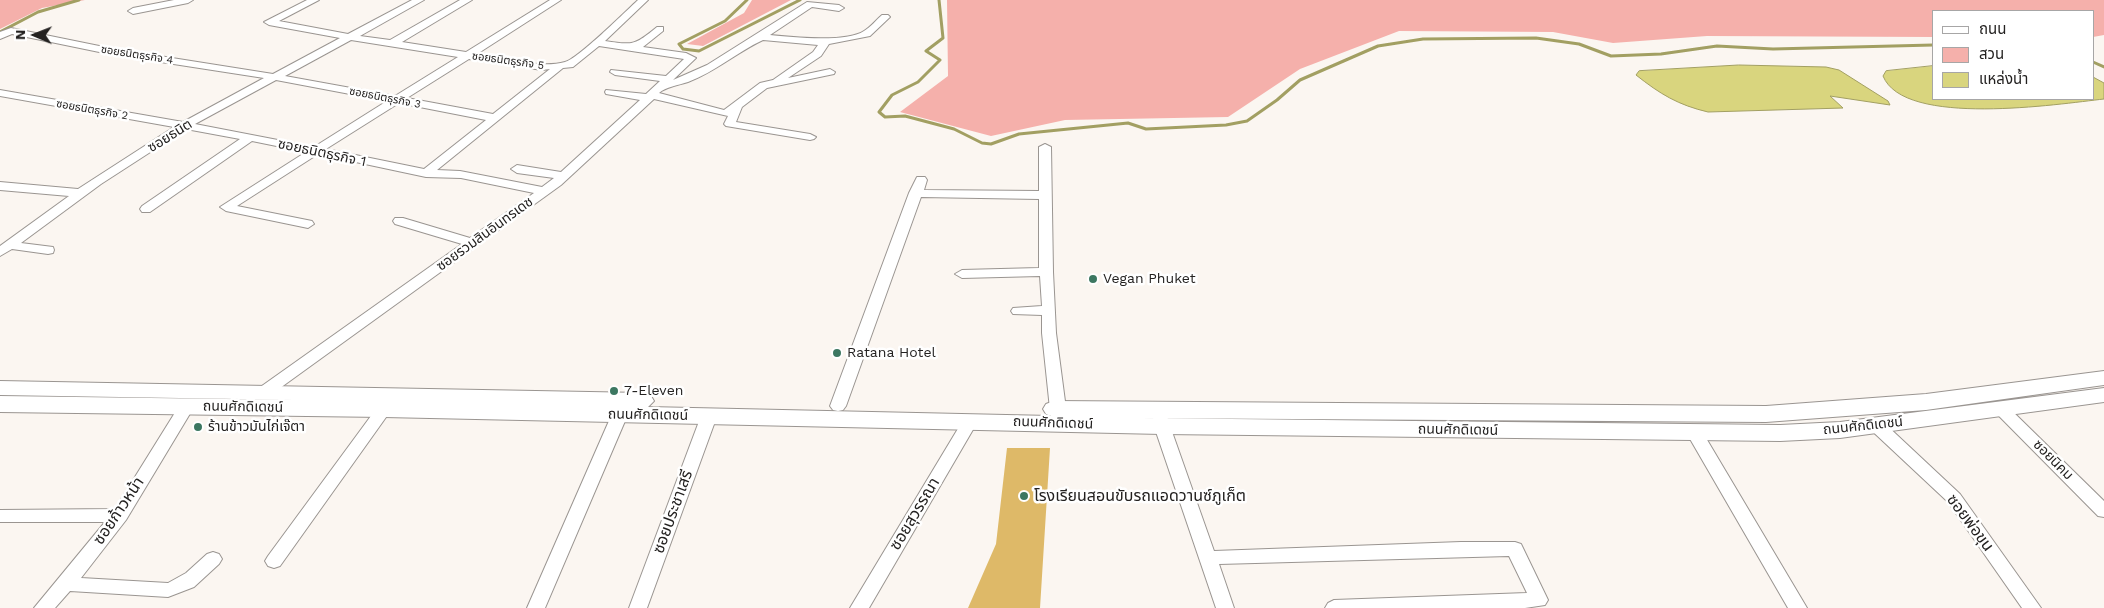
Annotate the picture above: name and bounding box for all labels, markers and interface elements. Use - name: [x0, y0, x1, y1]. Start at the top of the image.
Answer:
- north arrow: [10, 10, 60, 60]
- legend: [1932, 10, 2094, 100]
- text: ถนน: [1979, 20, 2006, 38]
- text: N: [12, 29, 28, 40]
- street label: ซอยธนิตธุรกิจ 4: [100, 43, 174, 67]
- text: สวน: [1979, 45, 2004, 63]
- street label: ซอยธนิตธุรกิจ 5: [471, 49, 545, 73]
- text: แหล่งน้ำ: [1979, 70, 2028, 88]
- street label: ซอยธนิตธุรกิจ 3: [348, 85, 422, 111]
- street label: ซอยธนิตธุรกิจ 2: [55, 97, 129, 123]
- street label: ซอยธนิต: [145, 116, 195, 156]
- street label: ซอยธนิตธุรกิจ 1: [276, 135, 368, 171]
- street label: ซอยรวมสินอินทรเดช: [433, 193, 537, 275]
- place label: Vegan Phuket: [1103, 271, 1196, 287]
- marker: Vegan Phuket: [1087, 273, 1099, 285]
- place label: Ratana Hotel: [847, 345, 936, 361]
- marker: Ratana Hotel: [831, 347, 843, 359]
- place label: 7-Eleven: [624, 383, 683, 399]
- marker: 7-Eleven: [608, 385, 620, 397]
- street label: ถนนศักดิเดชน์: [203, 398, 283, 416]
- street label: ถนนศักดิเดชน์: [608, 406, 688, 424]
- street label: ถนนศักดิเดชน์: [1013, 413, 1093, 433]
- street label: ถนนศักดิเดชน์: [1822, 413, 1904, 439]
- place label: ร้านข้าวมันไก่เจ๊ตา: [208, 419, 305, 435]
- marker: ร้านข้าวมันไก่เจ๊ตา: [192, 421, 204, 433]
- street label: ถนนศักดิเดชน์: [1418, 421, 1498, 439]
- street label: ซอยนิคม: [2029, 436, 2077, 484]
- street label: ซอยประชาเสรี: [649, 468, 697, 556]
- street label: ซอยก้าวหน้า: [89, 474, 149, 548]
- street label: ซอยสุวรรณา: [886, 474, 944, 554]
- place label: โรงเรียนสอนขับรถแอดวานซ์ภูเก็ต: [1034, 486, 1246, 506]
- marker: โรงเรียนสอนขับรถแอดวานซ์ภูเก็ต: [1018, 490, 1030, 502]
- street label: ซอยพ่อขุน: [1942, 491, 1998, 555]

